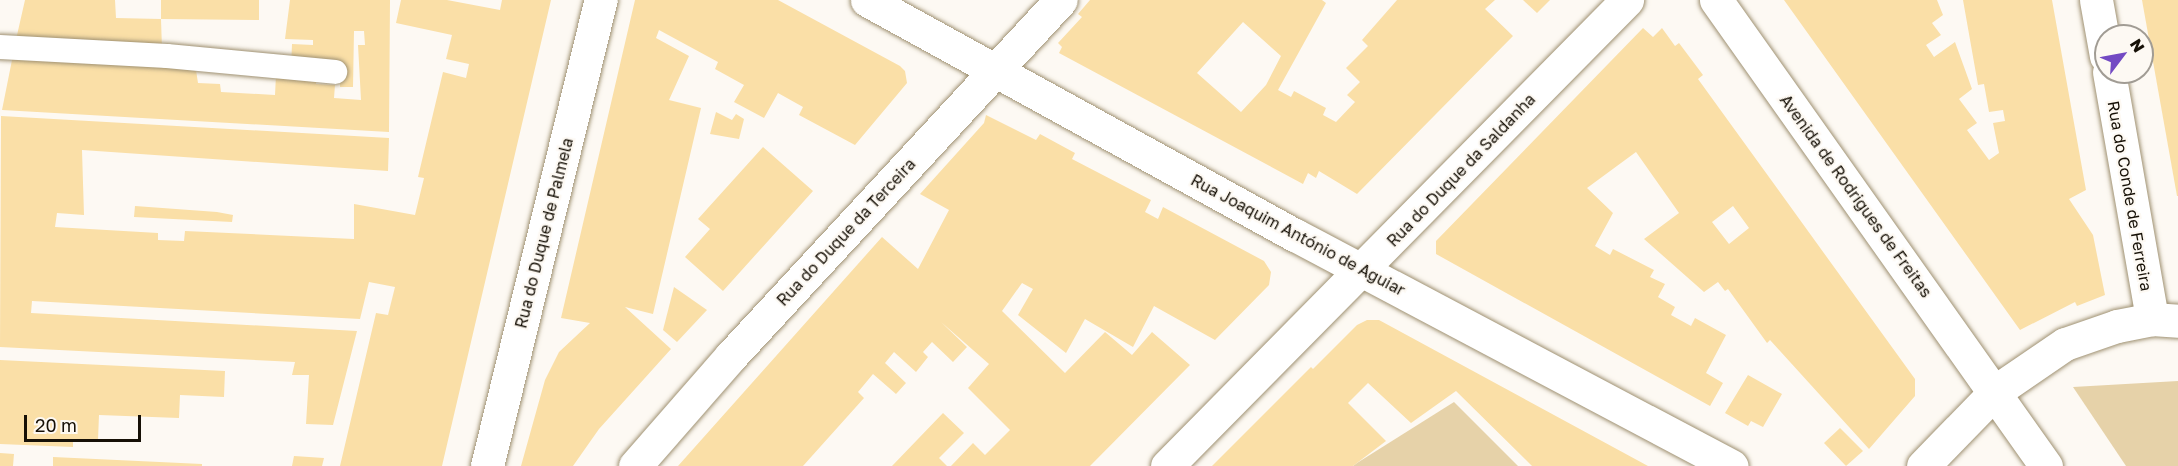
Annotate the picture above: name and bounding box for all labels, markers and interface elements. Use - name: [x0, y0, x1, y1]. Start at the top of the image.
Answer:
- north arrow: [2094, 24, 2154, 84]
- text: N: [2126, 35, 2149, 56]
- street label: Rua do Duque da Saldanha: [1383, 90, 1539, 250]
- street label: Avenida de Rodrigues de Freitas: [1776, 91, 1936, 301]
- street label: Rua do Conde de Ferreira: [2104, 99, 2156, 293]
- street label: Rua do Duque de Palmela: [511, 136, 577, 330]
- street label: Rua do Duque da Terceira: [773, 154, 919, 310]
- street label: Rua Joaquim António de Aguiar: [1188, 170, 1408, 300]
- scale bar: [27, 403, 144, 441]
- text: 20 m: [35, 414, 77, 436]

